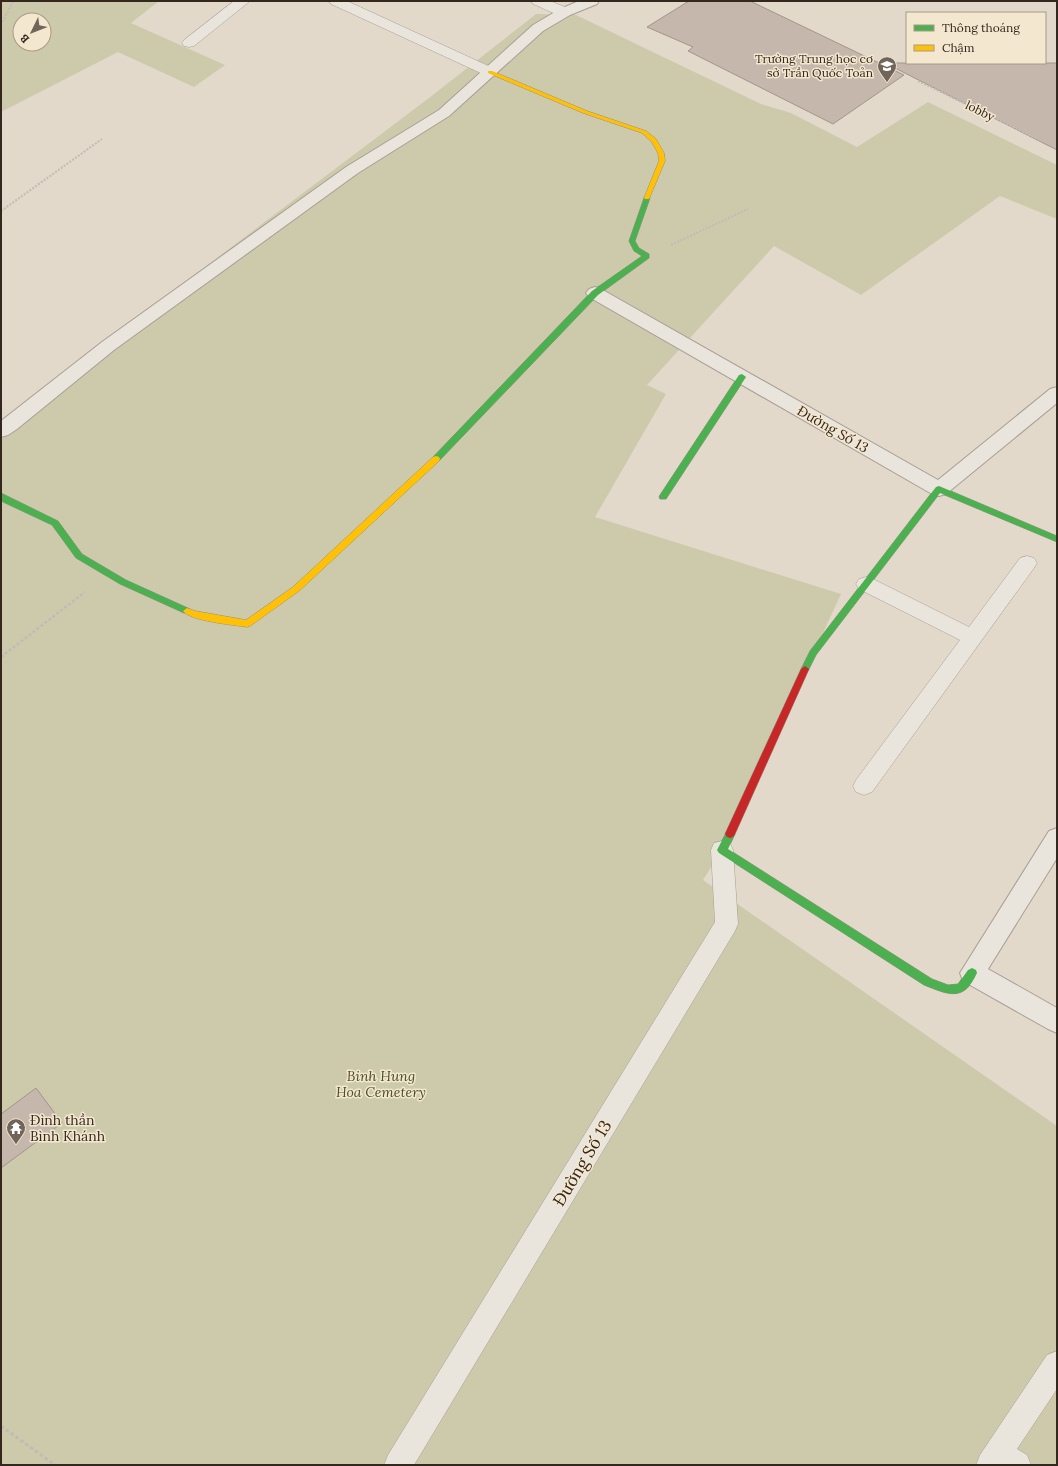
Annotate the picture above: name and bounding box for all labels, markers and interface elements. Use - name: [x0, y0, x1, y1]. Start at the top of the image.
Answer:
- north arrow: [12, 12, 52, 52]
- legend: [906, 12, 1046, 64]
- text: Thông thoáng: [942, 20, 1020, 35]
- text: B: [17, 31, 32, 46]
- text: Chậm: [942, 40, 975, 55]
- place label: Trường Trung học cơ sở Trần Quốc Toản: [755, 51, 873, 80]
- school or university icon: Trường Trung học cơ sở Trần Quốc Toản: [876, 55, 898, 83]
- street label: lobby: [963, 97, 998, 124]
- street label: Đường Số 13: [794, 401, 872, 457]
- park label: Binh Hung Hoa Cemetery: [336, 1067, 426, 1101]
- place label: Đình thần Bình Khánh: [30, 1111, 105, 1145]
- street label: Đường Số 13: [548, 1116, 616, 1210]
- temple icon: Đình thần Bình Khánh: [5, 1117, 27, 1145]

